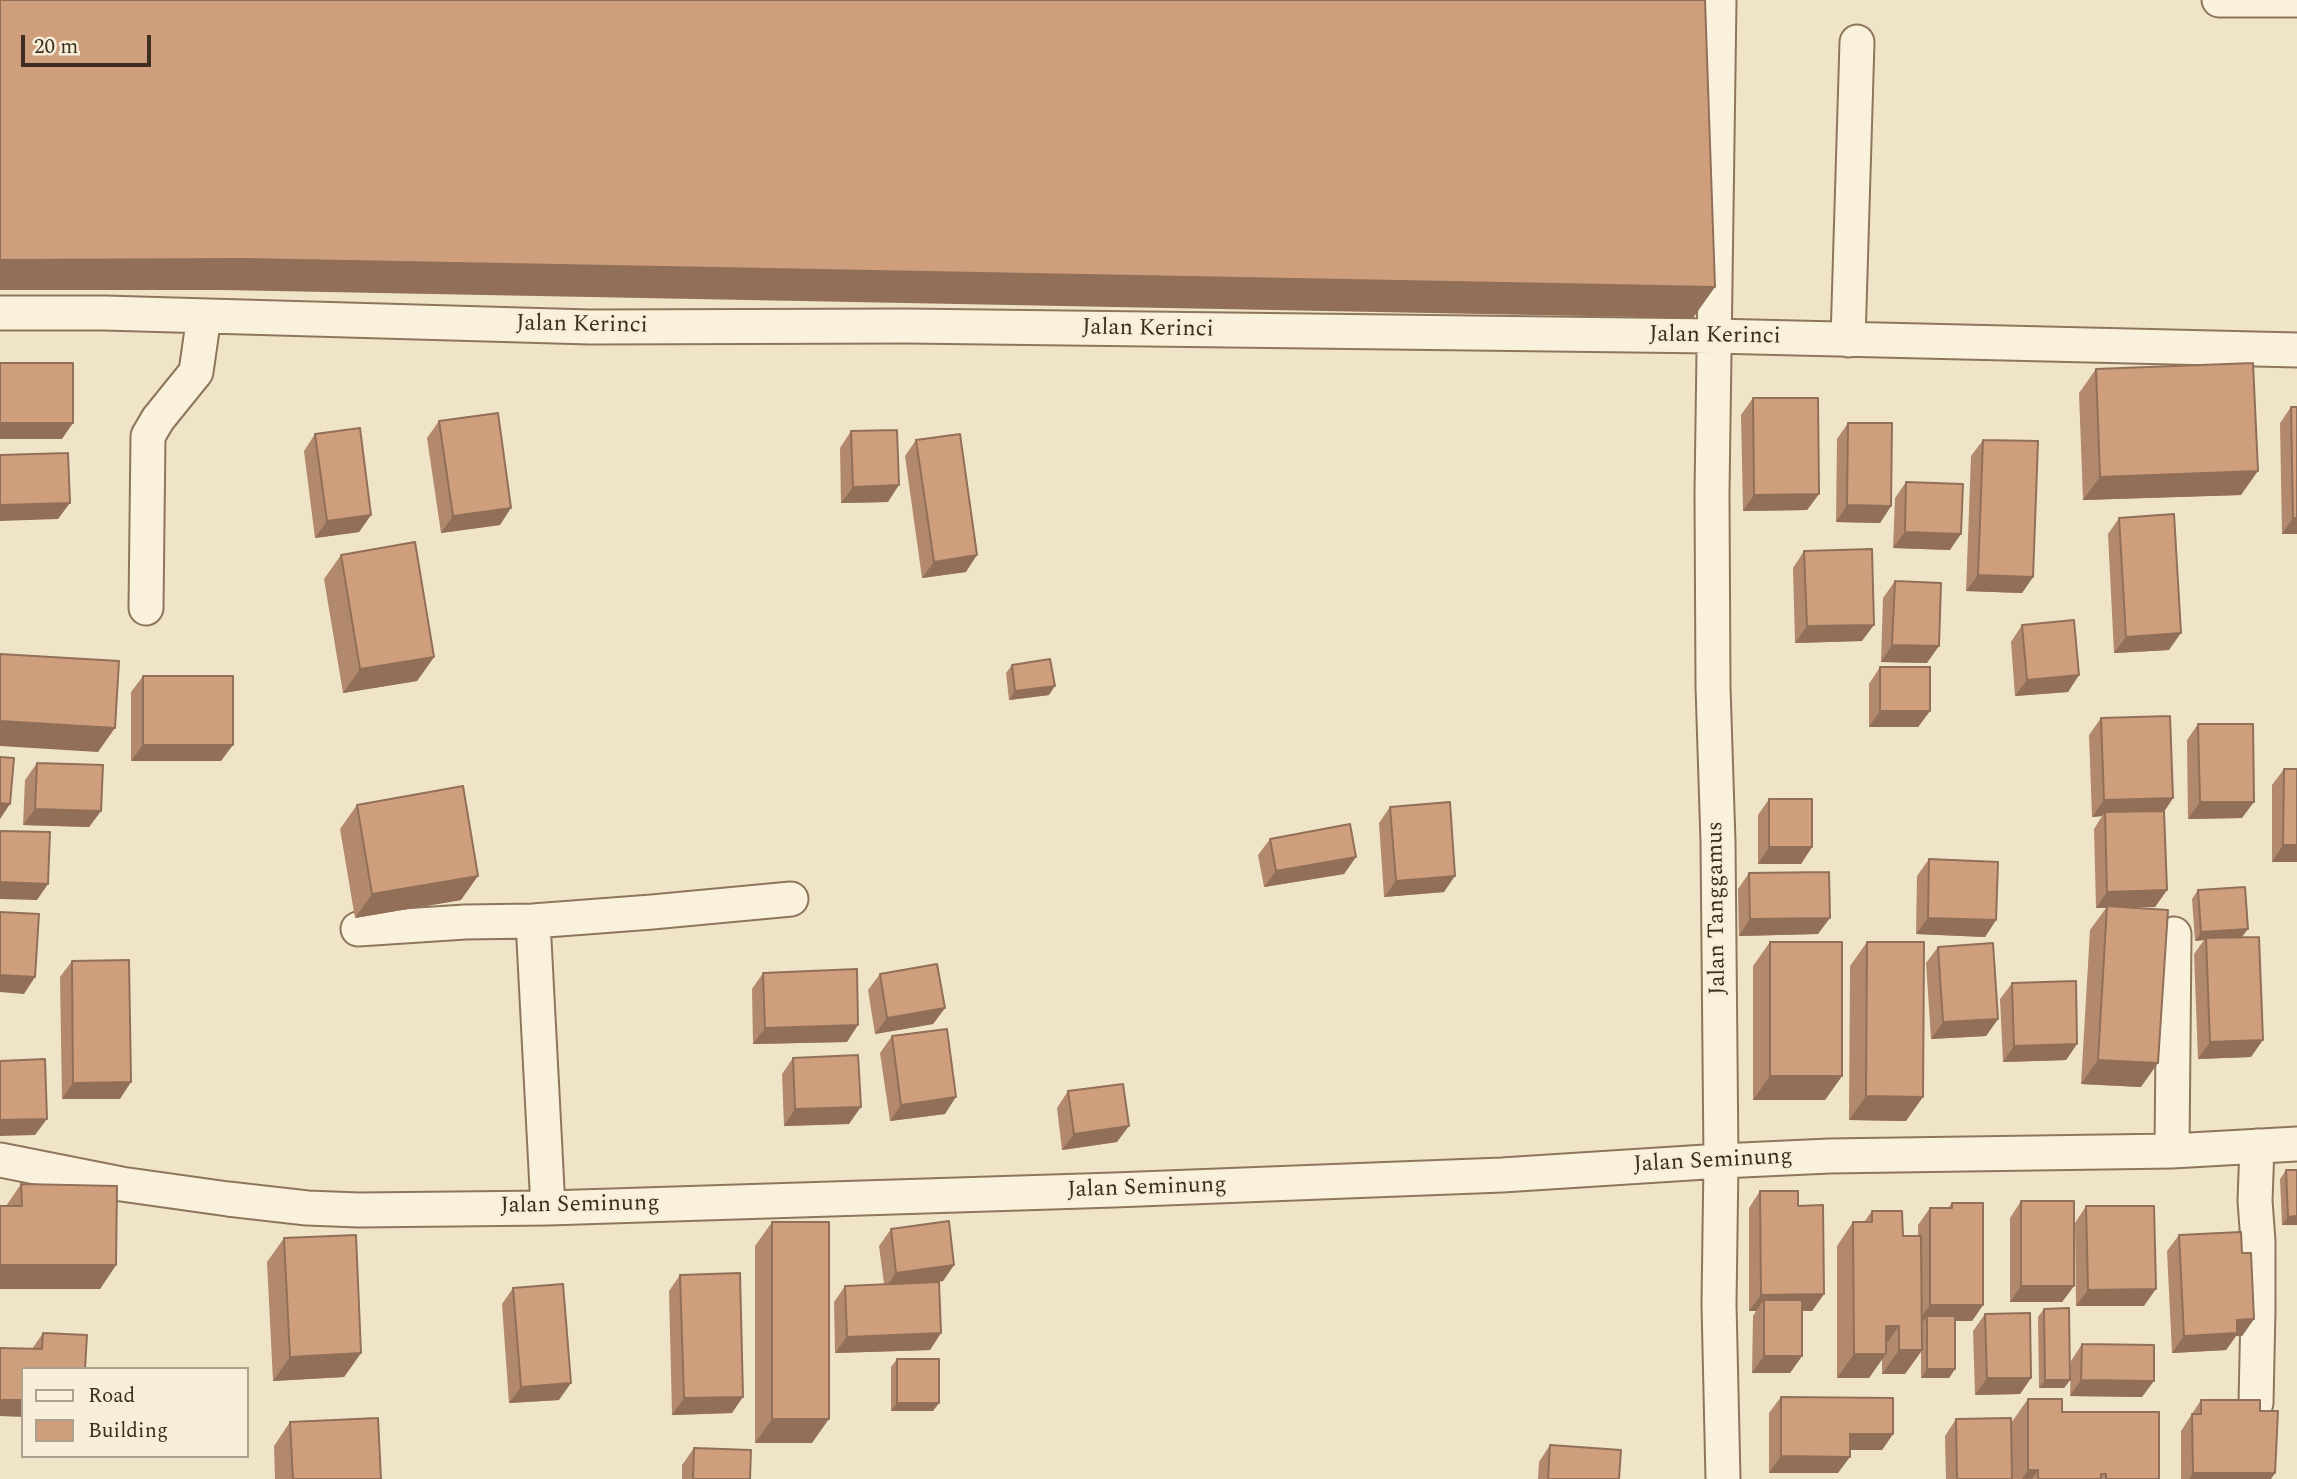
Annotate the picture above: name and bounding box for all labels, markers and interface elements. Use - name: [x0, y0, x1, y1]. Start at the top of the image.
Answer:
- scale bar: [24, 21, 154, 65]
- text: 20 m: [34, 31, 78, 63]
- street label: Jalan Kerinci: [516, 311, 648, 341]
- street label: Jalan Kerinci: [1082, 315, 1214, 345]
- street label: Jalan Kerinci: [1649, 322, 1781, 352]
- street label: Jalan Tanggamus: [1703, 821, 1733, 995]
- street label: Jalan Seminung: [1633, 1144, 1793, 1180]
- street label: Jalan Seminung: [1067, 1172, 1227, 1206]
- street label: Jalan Seminung: [500, 1191, 660, 1221]
- legend: [21, 1367, 248, 1458]
- text: Road: [88, 1380, 135, 1412]
- text: Building: [88, 1415, 168, 1447]

